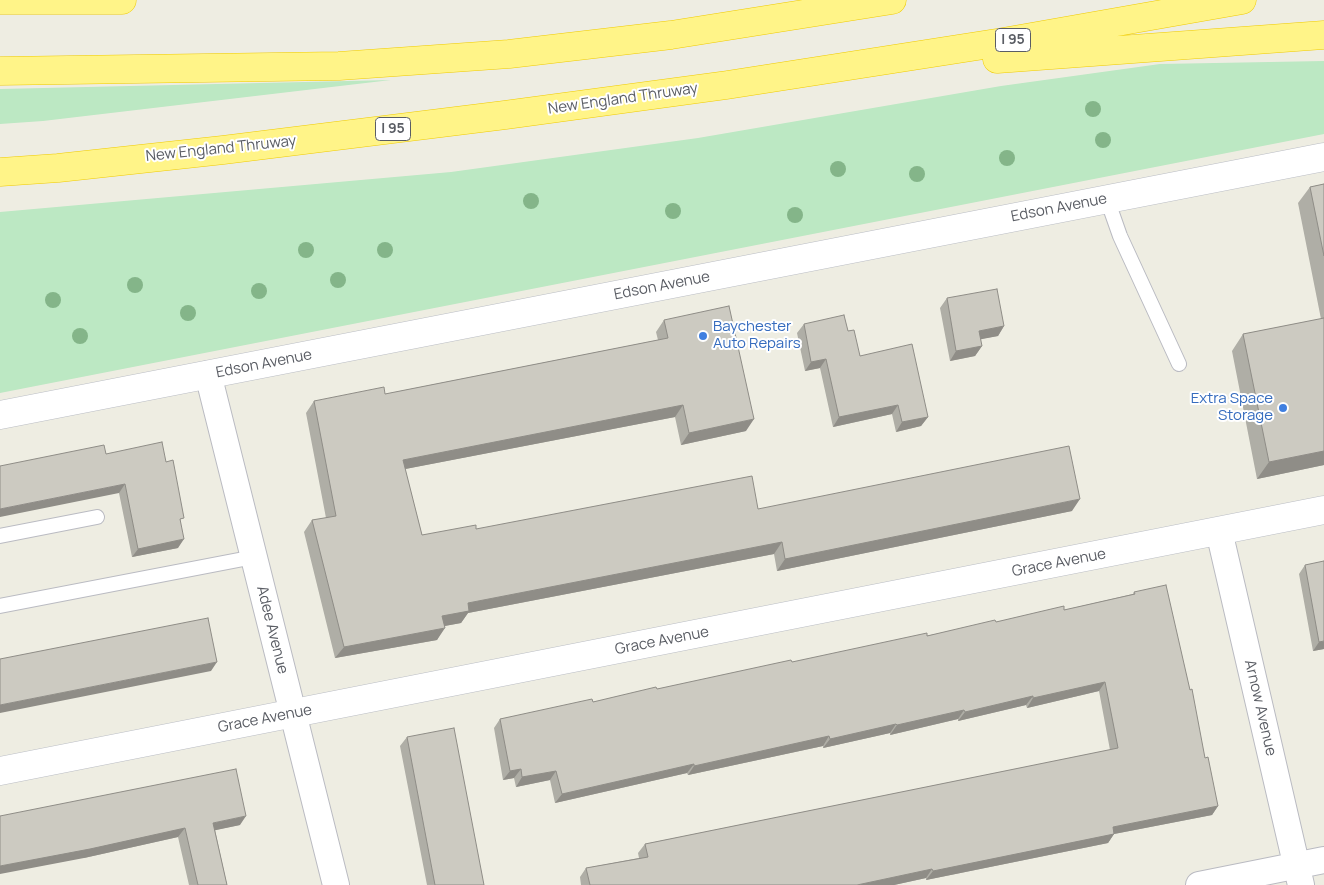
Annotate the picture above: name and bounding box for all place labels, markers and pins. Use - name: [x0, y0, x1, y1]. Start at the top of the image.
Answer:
- place label: Baychester Auto Repairs: [713, 318, 801, 353]
- marker: Baychester Auto Repairs: [697, 330, 709, 342]
- place label: Extra Space Storage: [1191, 390, 1273, 425]
- marker: Extra Space Storage: [1277, 402, 1289, 414]

